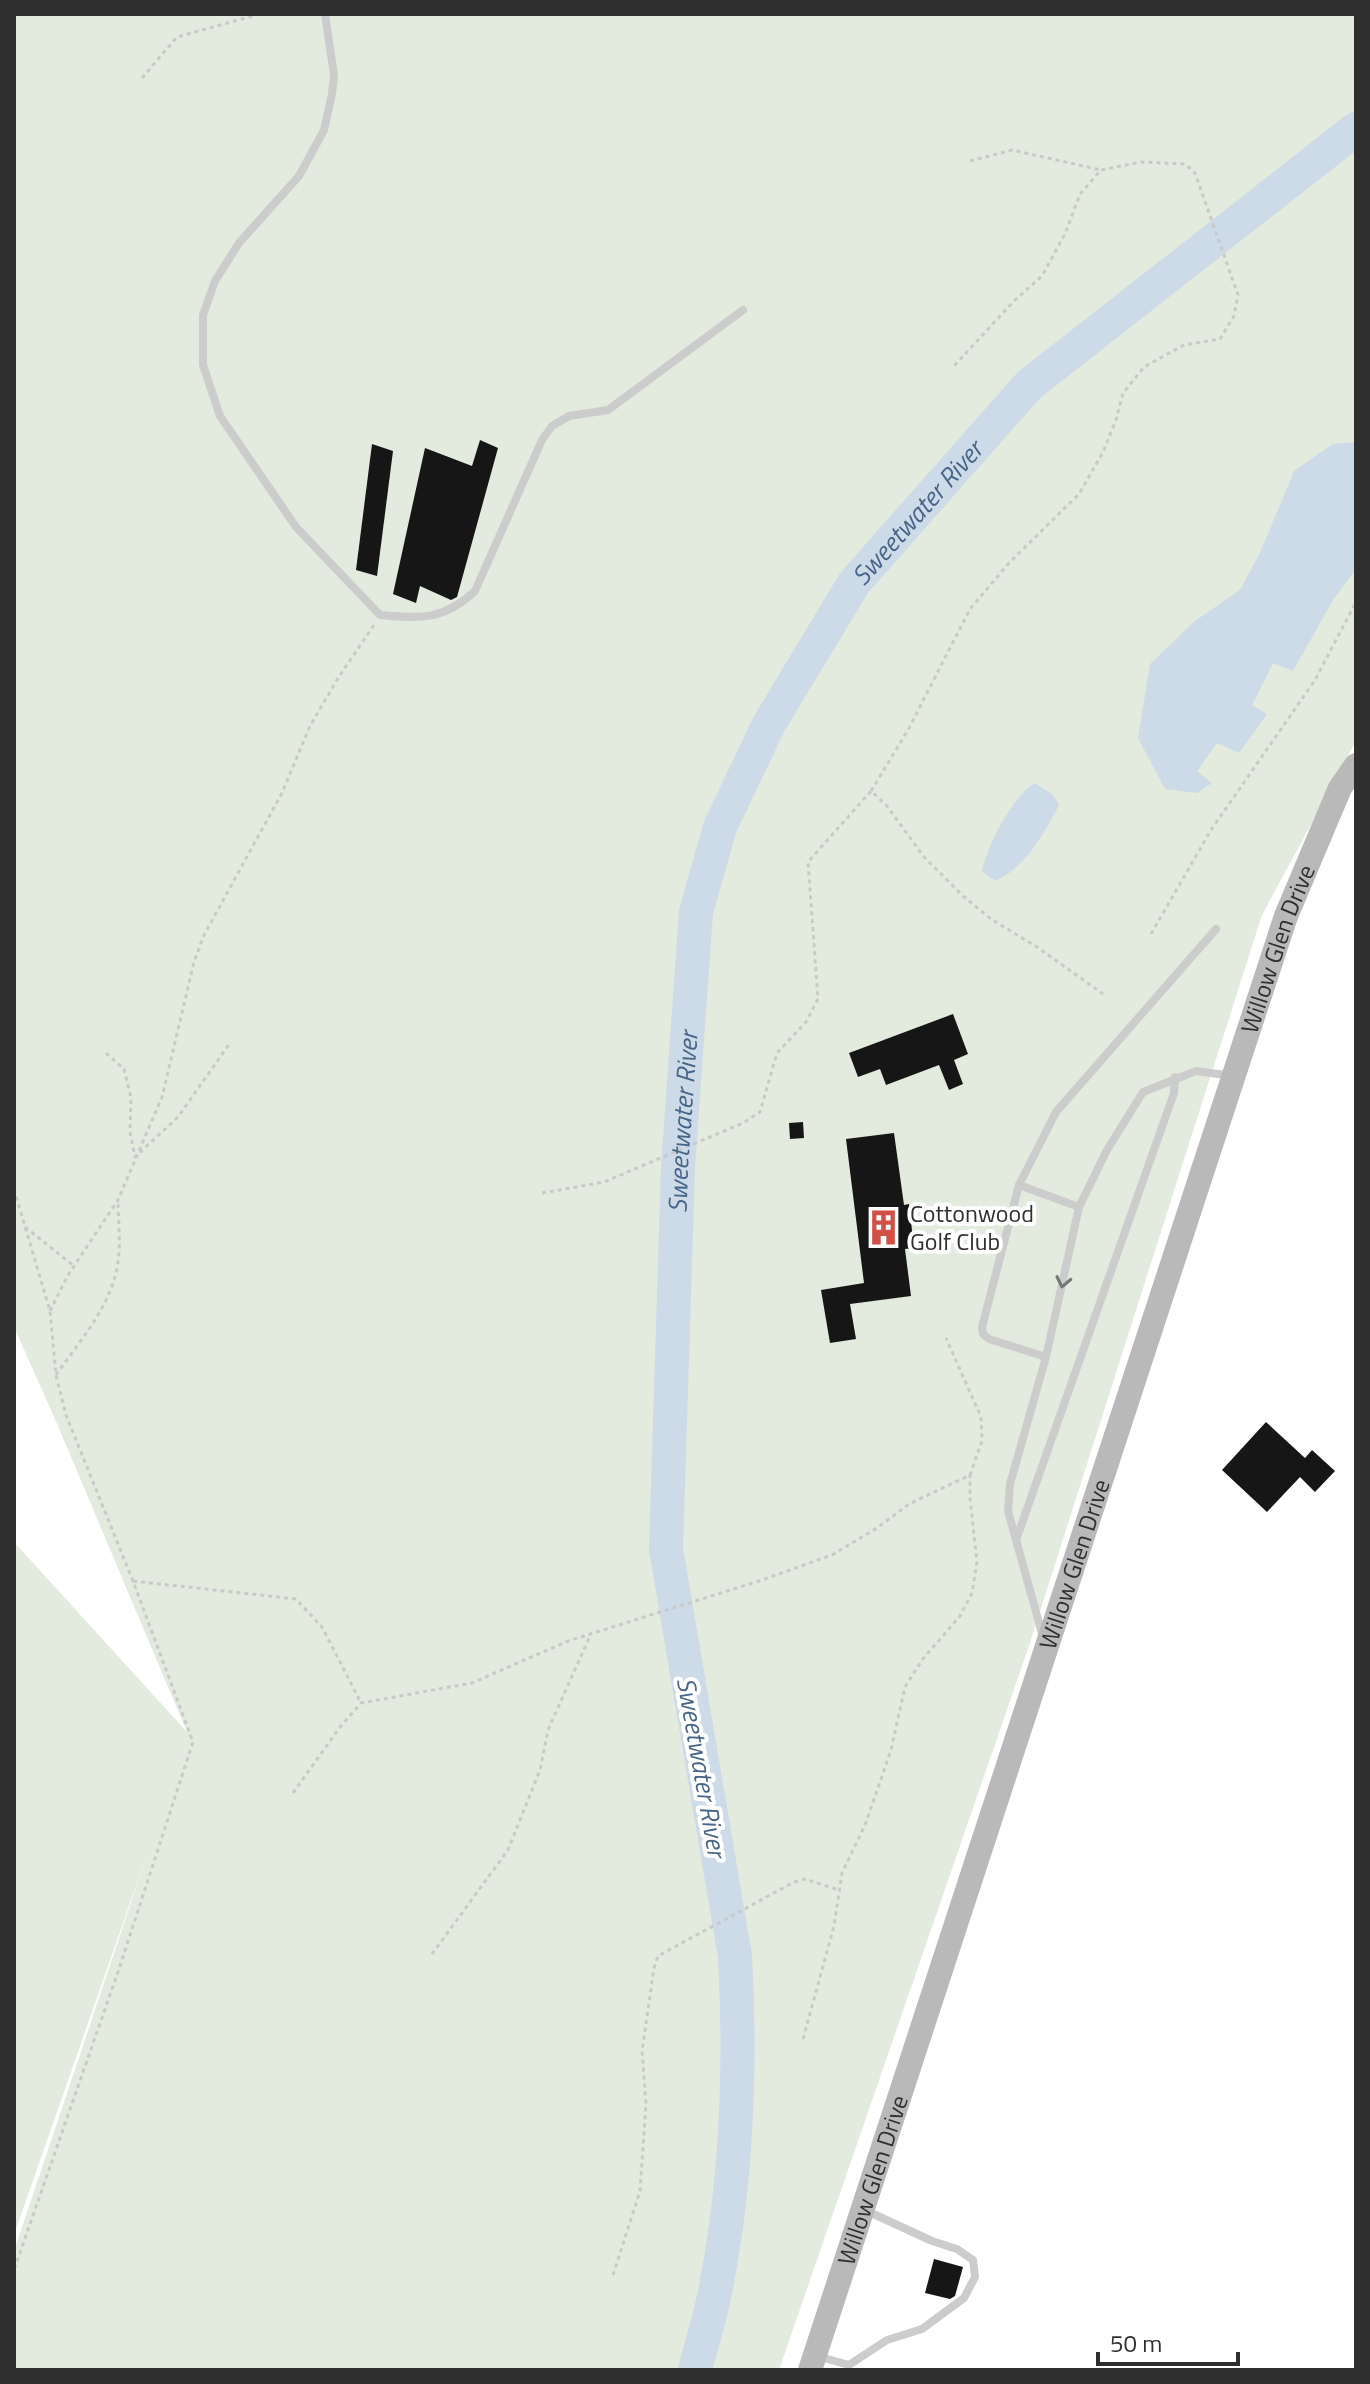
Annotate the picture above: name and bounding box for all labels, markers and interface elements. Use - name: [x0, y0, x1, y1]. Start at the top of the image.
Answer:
- water label: Sweetwater River: [842, 429, 993, 593]
- street label: Willow Glen Drive: [1231, 859, 1324, 1038]
- water label: Sweetwater River: [657, 1027, 707, 1213]
- place label: Cottonwood Golf Club: [910, 1195, 1034, 1259]
- building icon: Cottonwood Golf Club: [865, 1208, 903, 1246]
- one-way arrow: [1055, 1275, 1072, 1288]
- street label: Willow Glen Drive: [1029, 1474, 1118, 1654]
- water label: Sweetwater River: [667, 1674, 737, 1863]
- street label: Willow Glen Drive: [828, 2090, 917, 2270]
- scale bar: [1098, 2316, 1238, 2366]
- text: 50 m: [1110, 2325, 1162, 2361]

